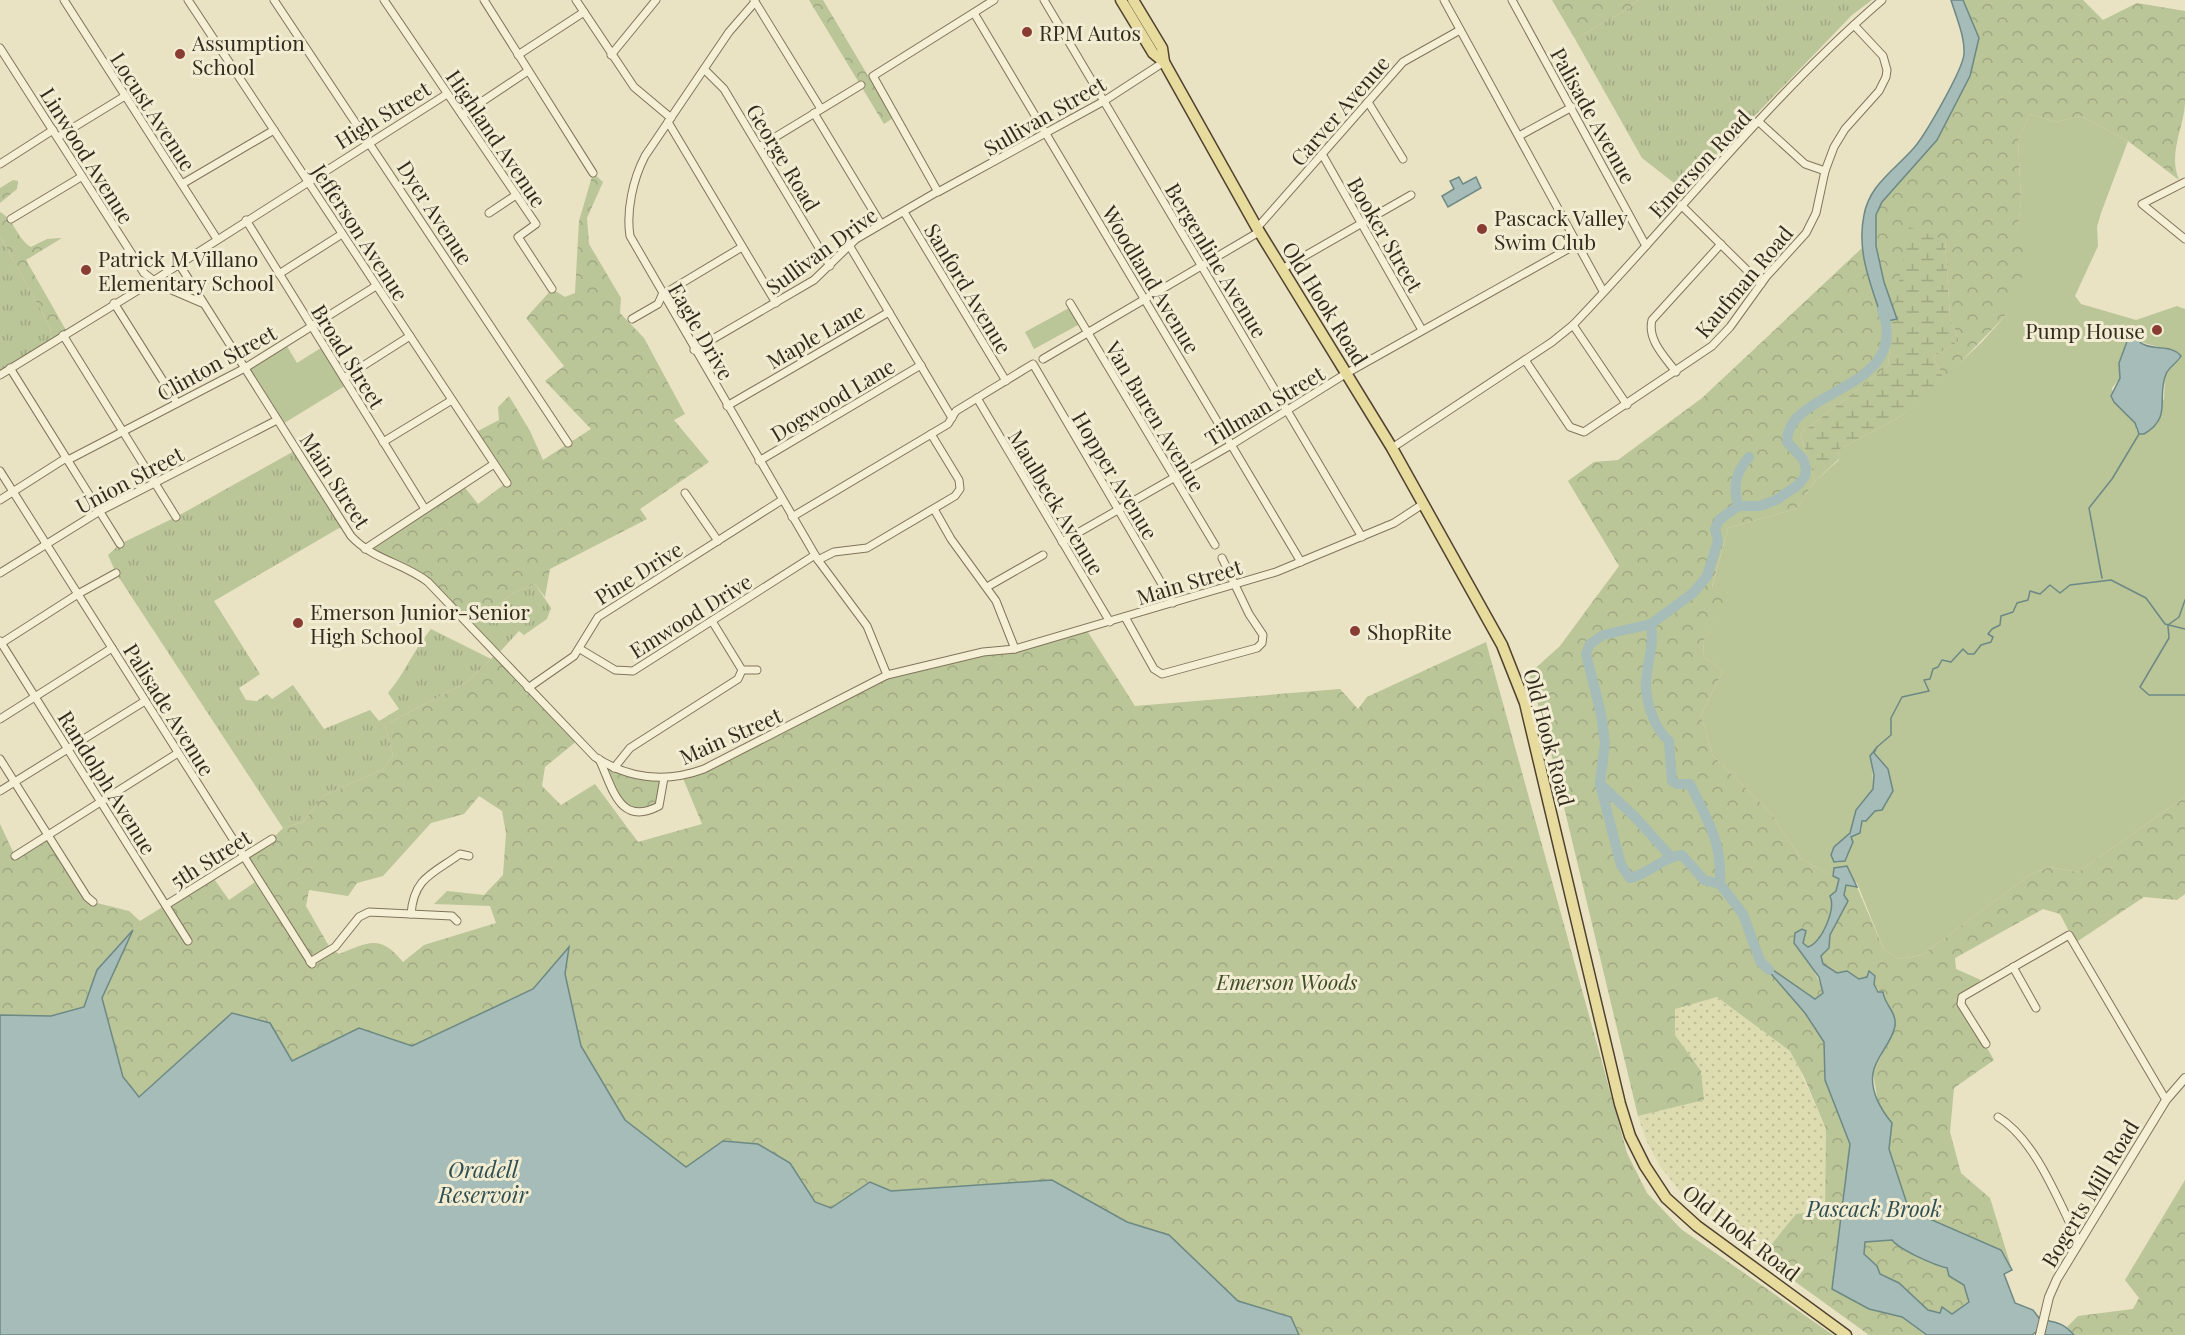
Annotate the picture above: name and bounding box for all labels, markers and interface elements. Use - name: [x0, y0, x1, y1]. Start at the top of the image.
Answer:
- place label: RPM Autos: [1039, 18, 1141, 46]
- marker: RPM Autos: [1020, 25, 1034, 39]
- place label: Assumption School: [191, 28, 305, 80]
- street label: Palisade Avenue: [1545, 42, 1643, 188]
- street label: Locust Avenue: [105, 46, 203, 176]
- marker: Assumption School: [173, 47, 187, 61]
- street label: Carver Avenue: [1283, 49, 1395, 171]
- street label: Highland Avenue: [441, 64, 553, 212]
- street label: Sullivan Street: [978, 68, 1111, 161]
- street label: High Street: [329, 73, 435, 154]
- street label: Linwood Avenue: [35, 81, 141, 229]
- street label: George Road: [741, 98, 827, 216]
- street label: Emerson Road: [1642, 103, 1756, 223]
- street label: Dyer Avenue: [392, 155, 480, 269]
- street label: Jefferson Avenue: [306, 157, 416, 306]
- street label: Booker Street: [1342, 172, 1430, 297]
- street label: Bergenline Avenue: [1160, 177, 1274, 343]
- street label: Woodland Avenue: [1096, 199, 1207, 358]
- street label: Sullivan Drive: [760, 200, 882, 300]
- place label: Pascack Valley Swim Club: [1494, 203, 1628, 255]
- street label: Sanford Avenue: [919, 218, 1019, 358]
- street label: Kaufman Road: [1688, 219, 1798, 343]
- marker: Pascack Valley Swim Club: [1475, 222, 1489, 236]
- street label: Old Hook Road: [1277, 236, 1375, 370]
- place label: Patrick M Villano Elementary School: [98, 244, 274, 296]
- marker: Patrick M Villano Elementary School: [79, 263, 93, 277]
- street label: Eagle Drive: [663, 278, 741, 384]
- street label: Maple Lane: [761, 296, 869, 374]
- street label: Broad Street: [306, 299, 392, 414]
- place label: Pump House: [2025, 316, 2145, 344]
- street label: Clinton Street: [151, 317, 281, 406]
- marker: Pump House: [2150, 323, 2164, 337]
- street label: Van Buren Avenue: [1099, 334, 1212, 497]
- street label: Dogwood Lane: [765, 351, 899, 447]
- street label: Tillman Street: [1199, 358, 1329, 452]
- street label: Hopper Avenue: [1067, 406, 1165, 544]
- street label: Maulbeck Avenue: [1003, 424, 1111, 580]
- street label: Main Street: [295, 427, 378, 534]
- street label: Union Street: [70, 439, 188, 519]
- street label: Pine Drive: [589, 534, 687, 610]
- street label: Main Street: [1133, 552, 1246, 610]
- street label: Emwood Drive: [624, 566, 756, 664]
- place label: Emerson Junior-Senior High School: [310, 597, 530, 649]
- marker: Emerson Junior-Senior High School: [291, 616, 305, 630]
- place label: ShopRite: [1367, 617, 1452, 645]
- marker: ShopRite: [1348, 624, 1362, 638]
- street label: Palisade Avenue: [118, 637, 222, 781]
- street label: Old Hook Road: [1518, 665, 1582, 809]
- street label: Main Street: [675, 700, 786, 770]
- street label: Randolph Avenue: [53, 705, 163, 859]
- street label: 5th Street: [164, 822, 256, 894]
- park label: Emerson Woods: [1215, 967, 1358, 995]
- street label: Bogerts Mill Road: [2034, 1114, 2144, 1272]
- water label: Oradell Reservoir: [437, 1154, 528, 1209]
- street label: Old Hook Road: [1678, 1177, 1806, 1287]
- water label: Pascack Brook: [1805, 1193, 1942, 1223]

